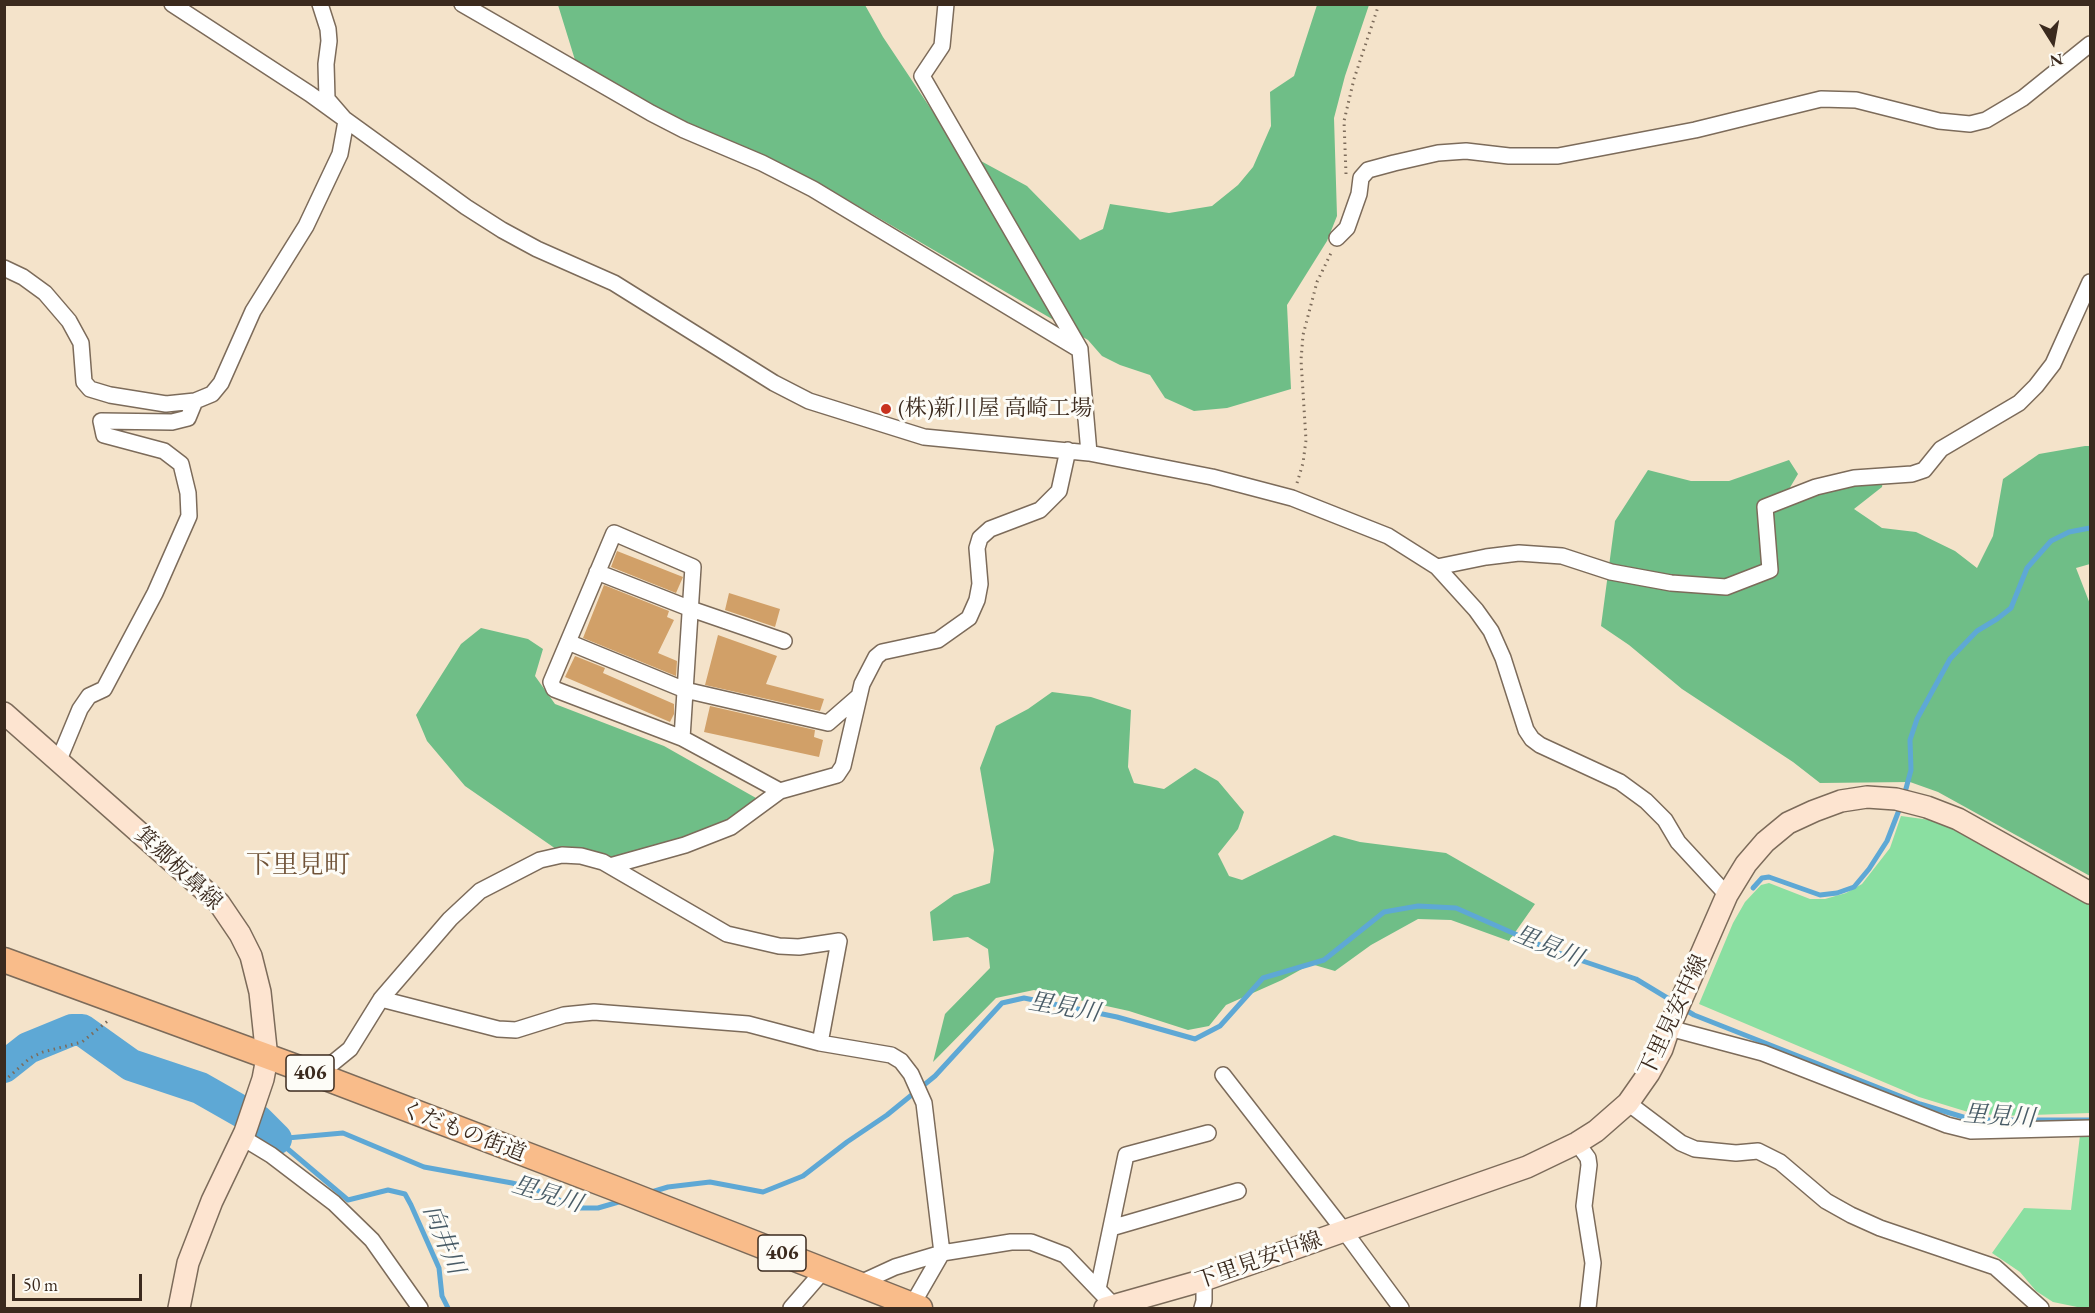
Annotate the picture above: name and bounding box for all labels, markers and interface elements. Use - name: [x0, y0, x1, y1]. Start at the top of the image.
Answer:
- north arrow: [2023, 12, 2083, 72]
- text: N: [2048, 49, 2065, 72]
- place label: (株)新川屋 高崎工場: [898, 396, 1092, 422]
- marker: (株)新川屋 高崎工場: [879, 402, 893, 416]
- street label: 箕郷板鼻線: [129, 822, 227, 916]
- district label: 下里見町: [246, 850, 350, 882]
- water label: 里見川: [1509, 920, 1587, 974]
- street label: 下里見安中線: [1634, 951, 1714, 1081]
- water label: 里見川: [1026, 988, 1102, 1028]
- road number: 406: [286, 1055, 334, 1091]
- street label: くだもの街道: [397, 1096, 529, 1168]
- water label: 里見川: [1962, 1100, 2036, 1134]
- water label: 里見川: [508, 1171, 586, 1219]
- water label: 向井川: [416, 1201, 470, 1279]
- street label: 下里見安中線: [1192, 1227, 1326, 1295]
- road number: 406: [758, 1235, 806, 1271]
- scale bar: [15, 1262, 146, 1300]
- text: 50 m: [23, 1273, 58, 1296]

